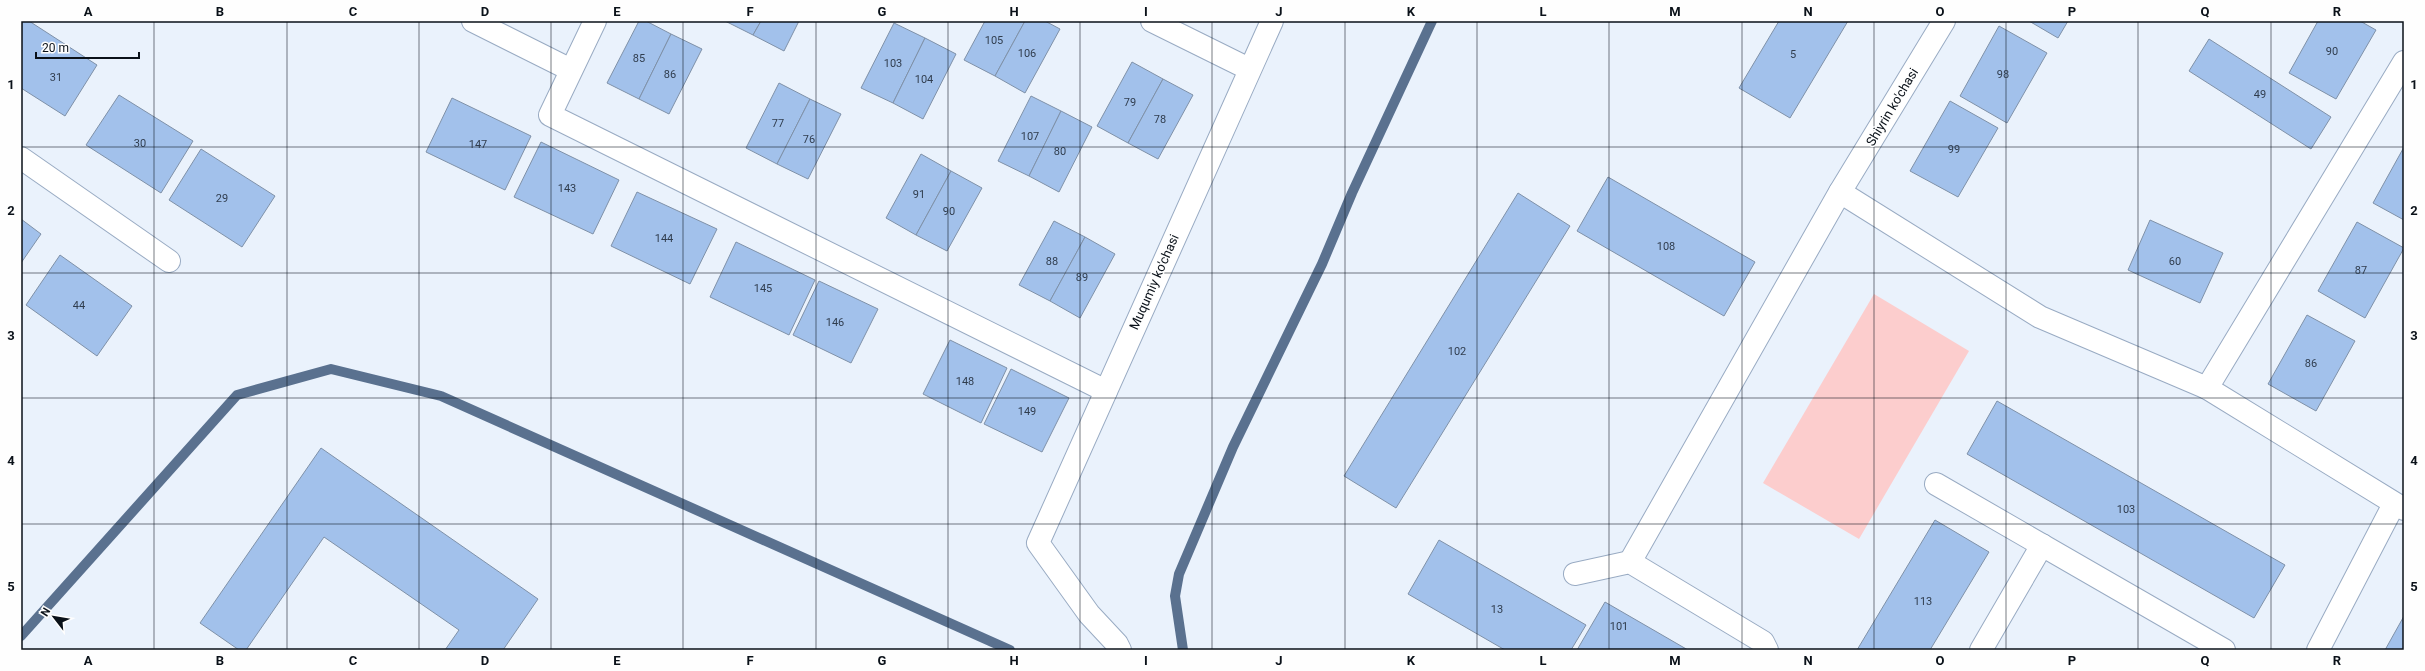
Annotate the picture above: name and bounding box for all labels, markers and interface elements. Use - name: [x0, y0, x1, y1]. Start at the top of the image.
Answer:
- text: A: [84, 4, 93, 19]
- text: B: [216, 4, 224, 19]
- text: C: [349, 4, 358, 19]
- text: D: [481, 4, 489, 19]
- text: E: [613, 4, 621, 19]
- text: F: [746, 4, 754, 19]
- text: G: [878, 4, 887, 19]
- text: H: [1009, 4, 1019, 19]
- text: I: [1144, 4, 1148, 19]
- text: J: [1275, 4, 1283, 19]
- text: K: [1407, 4, 1416, 19]
- text: L: [1539, 4, 1547, 19]
- text: M: [1669, 4, 1681, 19]
- text: N: [1803, 4, 1813, 19]
- text: O: [1936, 4, 1945, 19]
- text: P: [2068, 4, 2076, 19]
- text: Q: [2201, 4, 2210, 19]
- text: R: [2333, 4, 2342, 19]
- scale bar: [36, 34, 139, 60]
- house number: 105: [985, 34, 1003, 47]
- text: 20 m: [42, 41, 69, 55]
- house number: 90: [2326, 45, 2338, 58]
- house number: 106: [1018, 47, 1036, 60]
- house number: 5: [1790, 48, 1796, 61]
- house number: 85: [633, 52, 645, 65]
- house number: 103: [884, 57, 902, 70]
- street label: Shiyrin ko'chasi: [1863, 65, 1921, 149]
- house number: 86: [664, 68, 676, 81]
- house number: 98: [1997, 68, 2009, 81]
- house number: 31: [50, 71, 62, 84]
- house number: 104: [915, 73, 933, 86]
- text: 1: [7, 77, 15, 92]
- text: 1: [2410, 77, 2418, 92]
- house number: 49: [2254, 88, 2266, 101]
- house number: 79: [1124, 96, 1136, 109]
- house number: 78: [1154, 113, 1166, 126]
- house number: 77: [772, 117, 784, 130]
- house number: 107: [1021, 130, 1039, 143]
- house number: 76: [803, 133, 815, 146]
- house number: 30: [134, 137, 146, 150]
- house number: 147: [469, 138, 487, 151]
- house number: 99: [1948, 143, 1960, 156]
- house number: 80: [1054, 145, 1066, 158]
- house number: 143: [558, 182, 576, 195]
- house number: 91: [913, 188, 925, 201]
- house number: 29: [216, 192, 228, 205]
- text: 2: [7, 203, 15, 218]
- text: 2: [2410, 203, 2418, 218]
- house number: 90: [943, 205, 955, 218]
- house number: 144: [655, 232, 673, 245]
- street label: Muqumiy ko'chasi: [1126, 232, 1182, 332]
- house number: 108: [1657, 240, 1675, 253]
- house number: 88: [1046, 255, 1058, 268]
- house number: 60: [2169, 255, 2181, 268]
- house number: 87: [2355, 264, 2367, 277]
- house number: 89: [1076, 271, 1088, 284]
- house number: 145: [754, 282, 772, 295]
- house number: 44: [73, 299, 85, 312]
- house number: 146: [826, 316, 844, 329]
- text: 3: [7, 328, 15, 343]
- text: 3: [2410, 328, 2418, 343]
- house number: 102: [1448, 345, 1466, 358]
- house number: 86: [2305, 357, 2317, 370]
- house number: 148: [956, 375, 974, 388]
- house number: 149: [1018, 405, 1036, 418]
- text: 4: [7, 453, 15, 468]
- text: 4: [2410, 453, 2418, 468]
- house number: 103: [2117, 503, 2135, 516]
- text: 5: [7, 579, 15, 594]
- text: 5: [2410, 579, 2418, 594]
- house number: 113: [1914, 595, 1932, 608]
- north arrow: [34, 597, 74, 637]
- house number: 13: [1491, 603, 1503, 616]
- text: N: [38, 605, 54, 619]
- house number: 101: [1610, 620, 1628, 633]
- text: A: [84, 653, 93, 668]
- text: B: [216, 653, 224, 668]
- text: C: [349, 653, 358, 668]
- text: D: [481, 653, 489, 668]
- text: E: [613, 653, 621, 668]
- text: F: [746, 653, 754, 668]
- text: G: [878, 653, 887, 668]
- text: H: [1009, 653, 1019, 668]
- text: I: [1144, 653, 1148, 668]
- text: J: [1275, 653, 1283, 668]
- text: K: [1407, 653, 1416, 668]
- text: L: [1539, 653, 1547, 668]
- text: M: [1669, 653, 1681, 668]
- text: N: [1803, 653, 1813, 668]
- text: O: [1936, 653, 1945, 668]
- text: P: [2068, 653, 2076, 668]
- text: Q: [2201, 653, 2210, 668]
- text: R: [2333, 653, 2342, 668]

